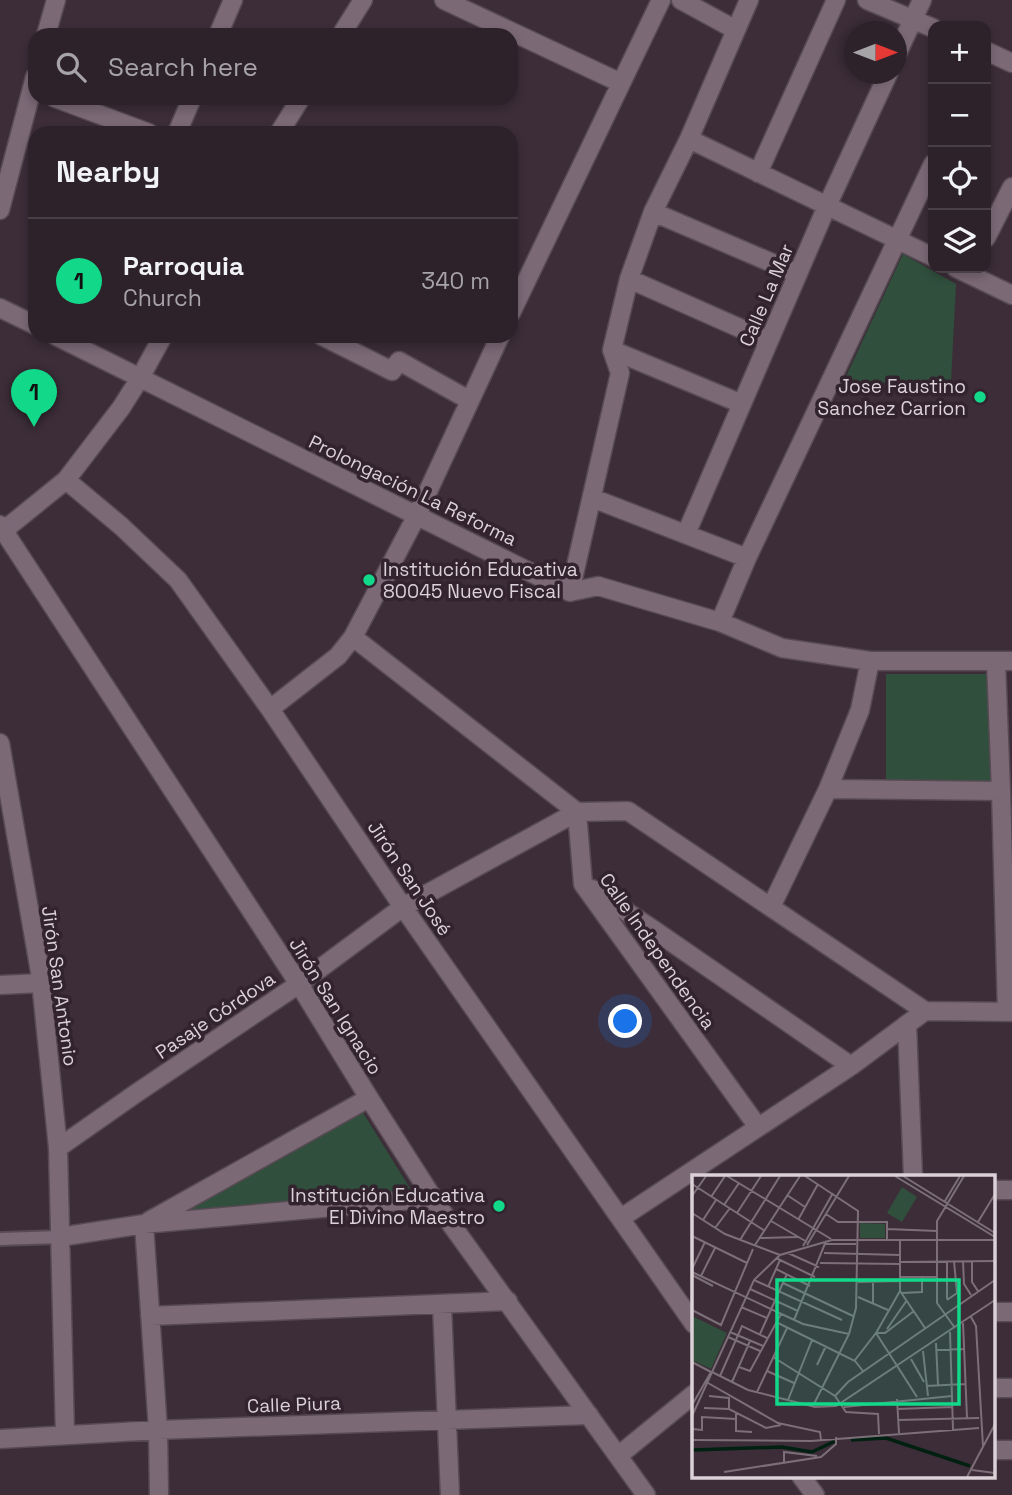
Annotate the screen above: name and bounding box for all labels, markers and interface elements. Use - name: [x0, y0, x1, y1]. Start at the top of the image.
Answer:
- north arrow: [844, 21, 907, 84]
- map controls: [928, 21, 991, 273]
- button: +: [928, 21, 991, 84]
- search box: [28, 28, 518, 105]
- icon: search: [52, 48, 90, 86]
- text: Search here: [108, 50, 258, 84]
- button: −: [928, 84, 991, 147]
- button: locate: [928, 147, 991, 210]
- text: Nearby: [56, 152, 160, 191]
- button: layers: [928, 210, 991, 273]
- street label: Calle La Mar: [734, 240, 799, 350]
- text: Parroquia: [123, 249, 244, 283]
- text: 1: [74, 266, 84, 296]
- text: 340 m: [421, 266, 490, 296]
- text: Church: [123, 283, 202, 313]
- pin: 1: [11, 369, 57, 427]
- place label: Jose Faustino Sanchez Carrion: [818, 374, 966, 421]
- marker: Jose Faustino Sanchez Carrion: [972, 389, 988, 405]
- street label: Prolongación La Reforma: [305, 429, 521, 552]
- place label: Institución Educativa 80045 Nuevo Fiscal: [383, 557, 578, 604]
- marker: Institución Educativa 80045 Nuevo Fiscal: [361, 572, 377, 588]
- street label: Jirón San José: [362, 816, 457, 941]
- street label: Calle Independencia: [594, 868, 721, 1035]
- street label: Jirón San Antonio: [36, 904, 83, 1068]
- street label: Jirón San Ignacio: [283, 933, 388, 1079]
- street label: Pasaje Córdova: [151, 966, 280, 1065]
- your location: [608, 1004, 642, 1038]
- inset map: [692, 1175, 995, 1478]
- place label: Institución Educativa El Divino Maestro: [290, 1183, 485, 1230]
- marker: Institución Educativa El Divino Maestro: [491, 1198, 507, 1214]
- street label: Calle Piura: [247, 1390, 342, 1419]

